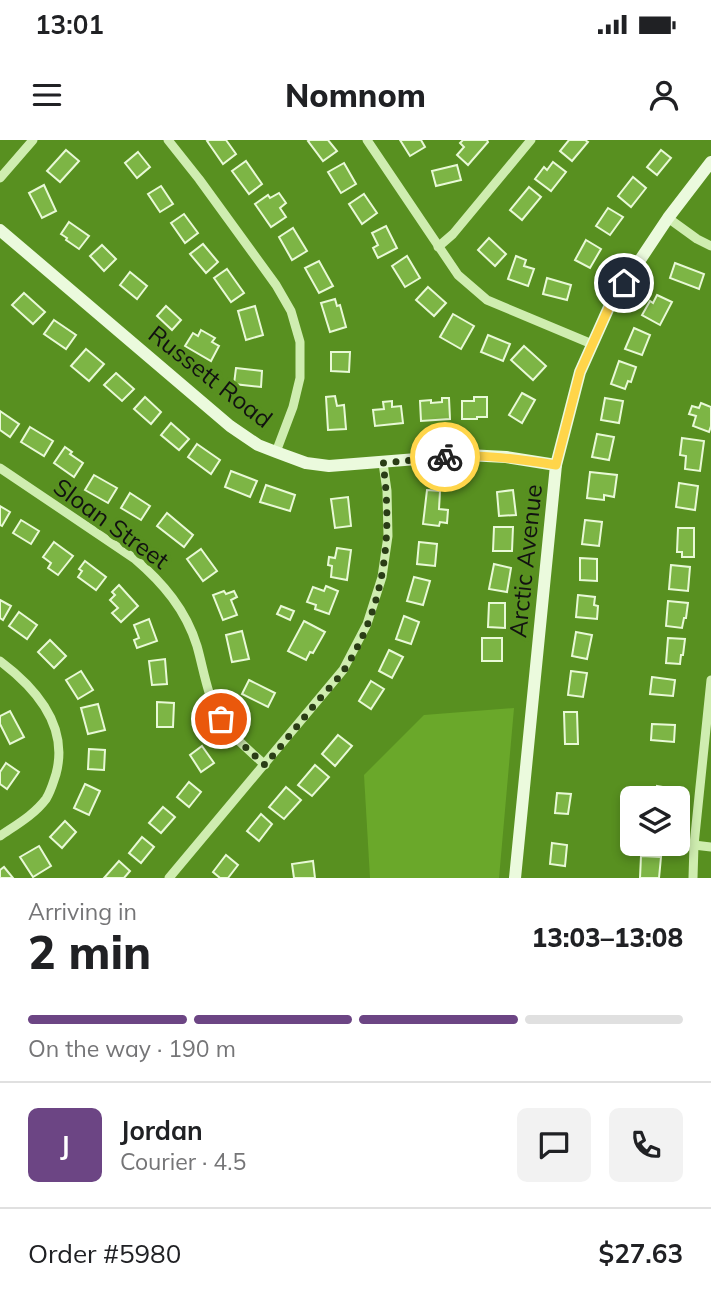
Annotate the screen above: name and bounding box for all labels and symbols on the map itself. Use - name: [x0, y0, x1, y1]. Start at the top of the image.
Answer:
- pin: [594, 253, 654, 313]
- street label: Russett Road: [143, 319, 279, 434]
- courier: [410, 422, 480, 492]
- street label: Sloan Street: [48, 471, 175, 575]
- street label: Arctic Avenue: [502, 483, 548, 639]
- pin: [191, 689, 251, 749]

